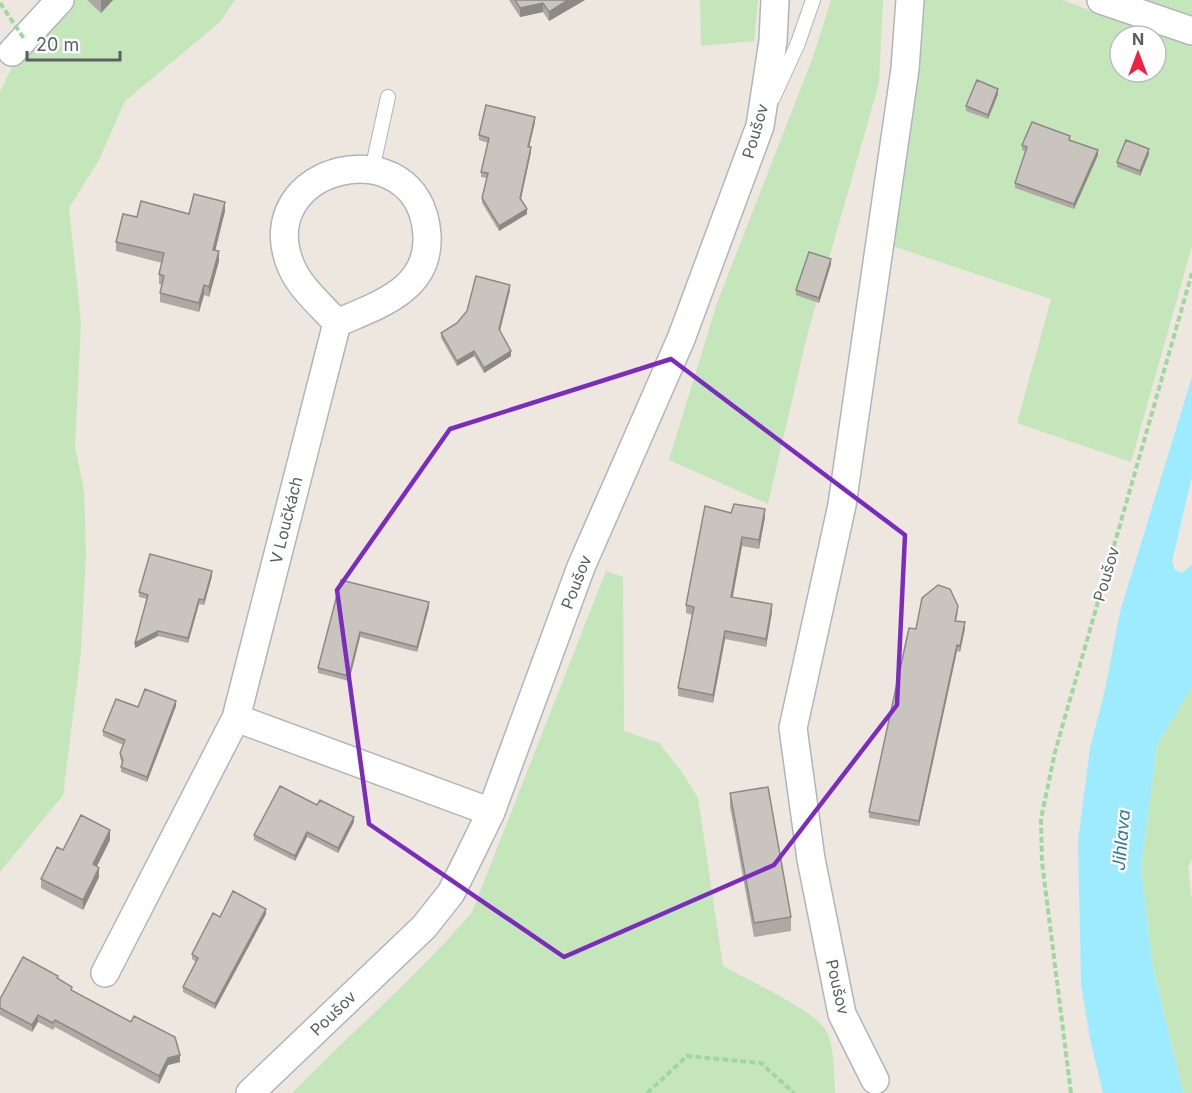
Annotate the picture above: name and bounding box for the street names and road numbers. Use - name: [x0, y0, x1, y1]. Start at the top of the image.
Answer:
- street label: Poušov: [738, 101, 772, 161]
- street label: V Loučkách: [266, 474, 306, 566]
- street label: Poušov: [1089, 544, 1123, 604]
- street label: Poušov: [557, 552, 595, 612]
- street label: Poušov: [822, 958, 854, 1016]
- street label: Poušov: [306, 986, 360, 1040]

